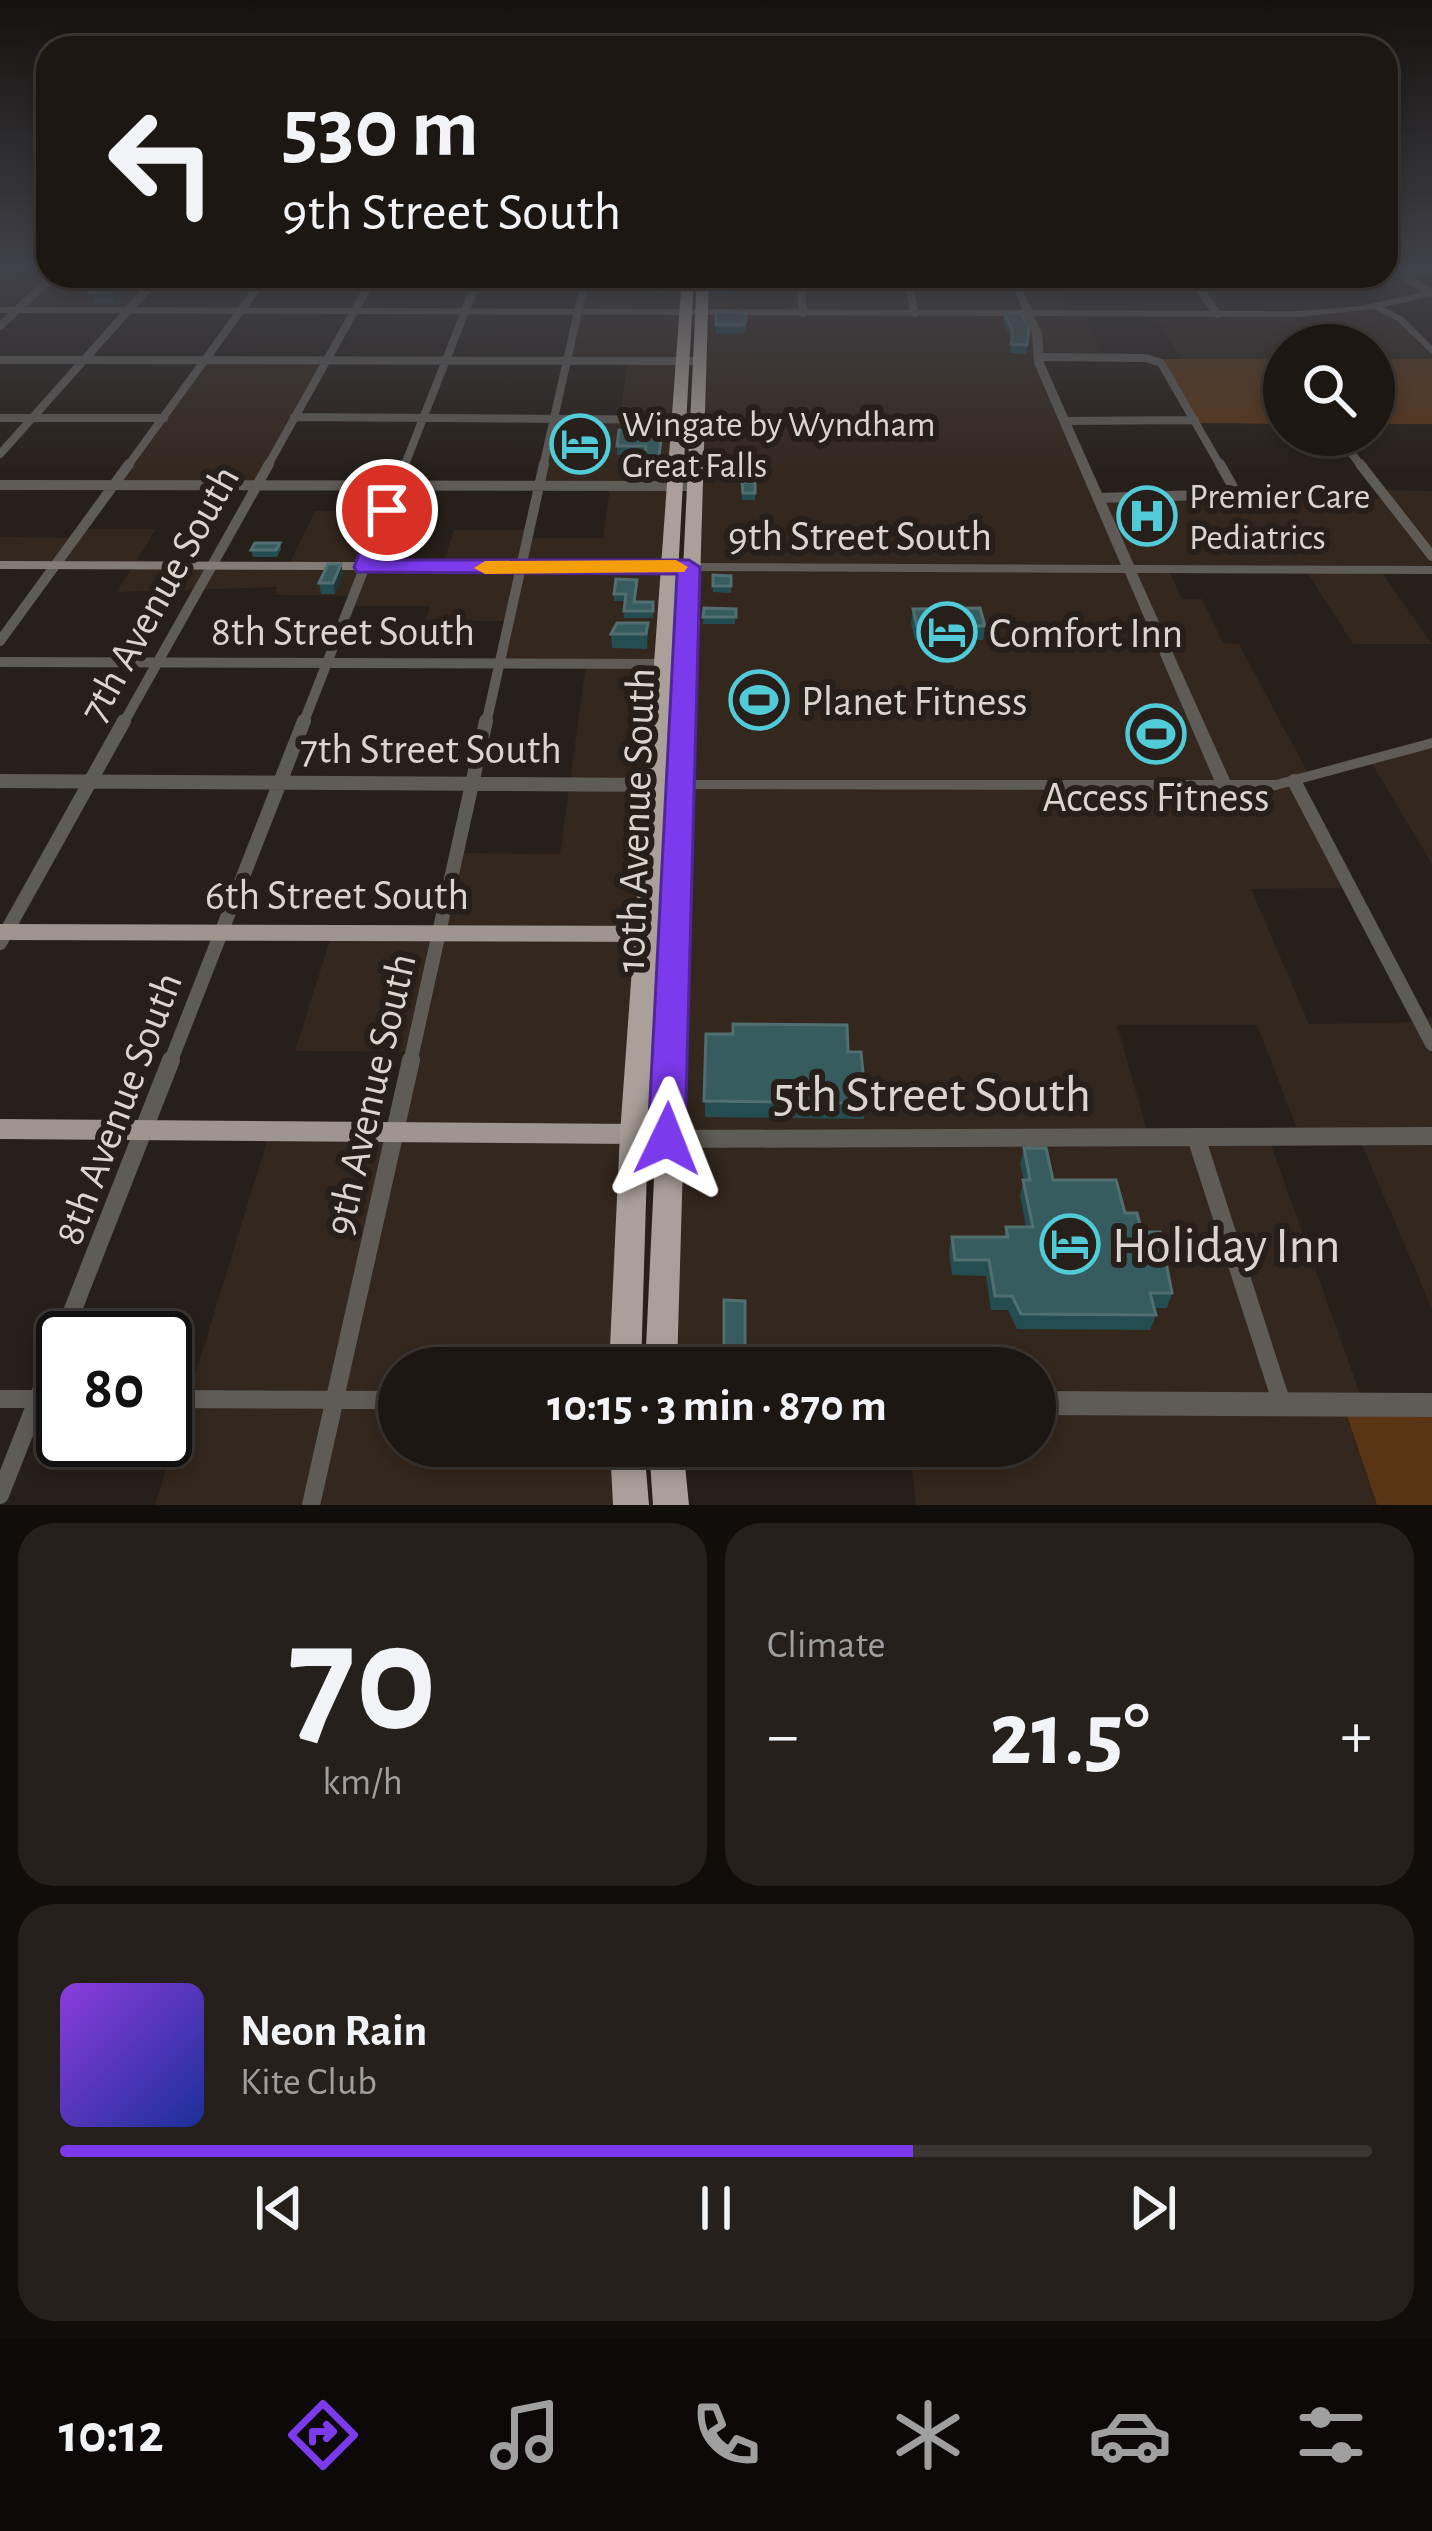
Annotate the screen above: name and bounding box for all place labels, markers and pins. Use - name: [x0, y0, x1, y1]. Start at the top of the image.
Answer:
- place label: Wingate by Wyndham Great Falls: [622, 407, 936, 484]
- hotel icon: Wingate by Wyndham Great Falls: [549, 413, 611, 475]
- pin: [336, 459, 438, 561]
- place label: Premier Care Pediatrics: [1189, 479, 1370, 556]
- hospital icon: Premier Care Pediatrics: [1116, 485, 1178, 547]
- hotel icon: Comfort Inn: [916, 601, 978, 663]
- place label: Comfort Inn: [989, 613, 1183, 655]
- sports icon: Planet Fitness: [728, 669, 790, 731]
- place label: Planet Fitness: [801, 681, 1027, 723]
- sports icon: Access Fitness: [1125, 703, 1187, 765]
- place label: Access Fitness: [1042, 777, 1270, 819]
- hotel icon: Holiday Inn: [1039, 1213, 1101, 1275]
- place label: Holiday Inn: [1112, 1221, 1341, 1272]

